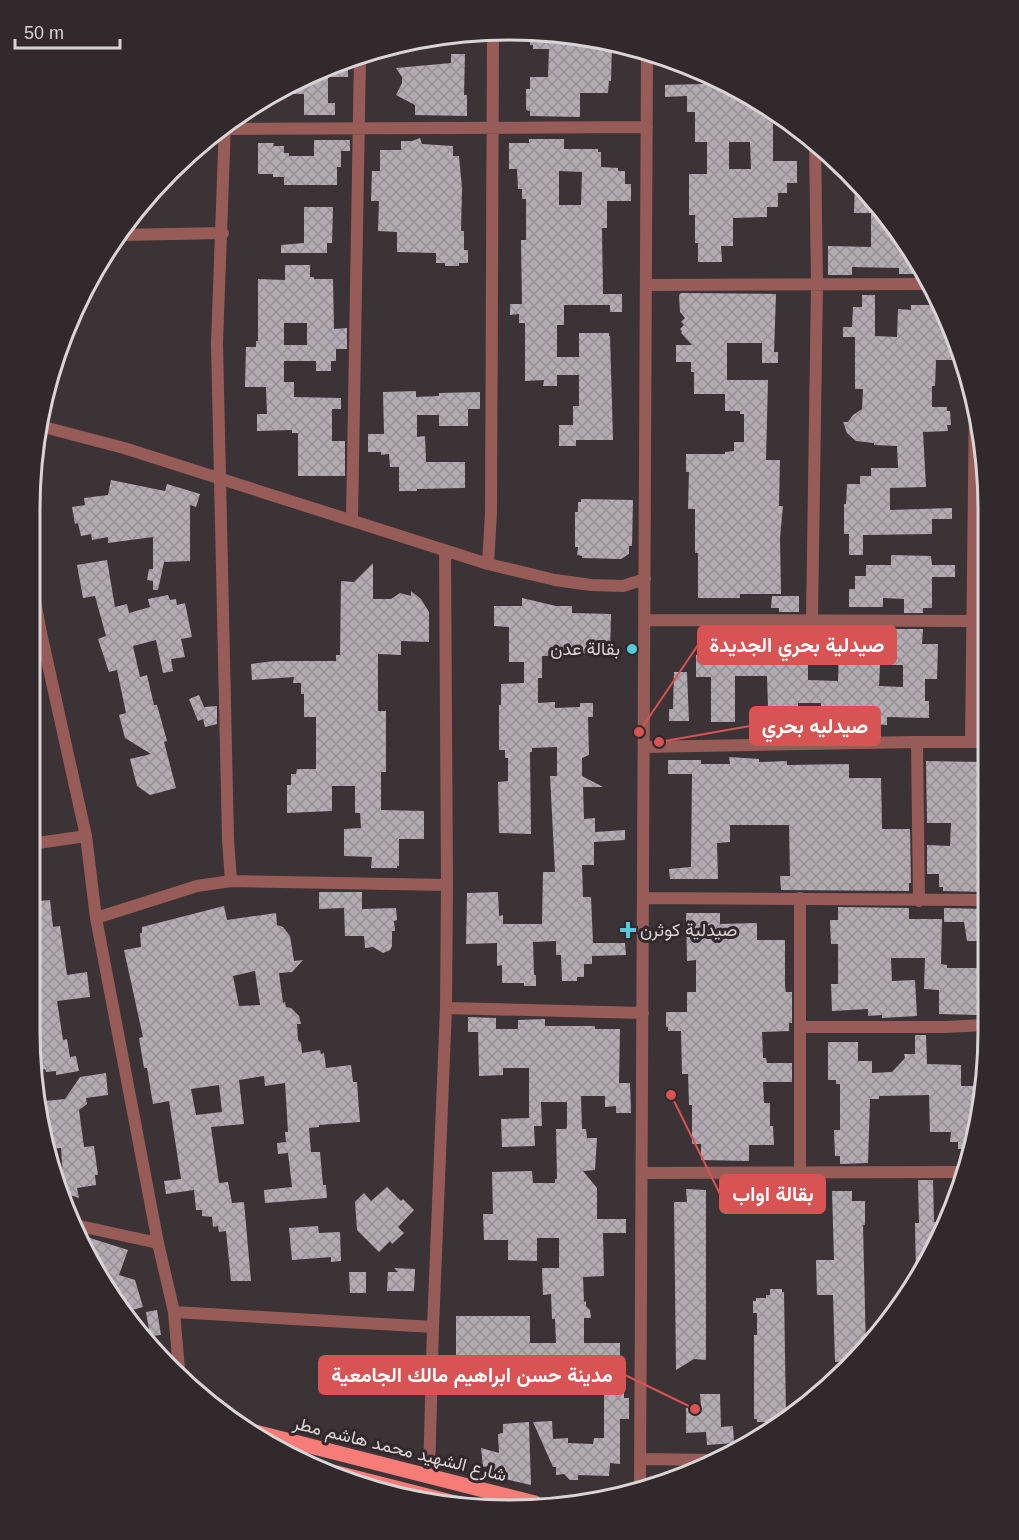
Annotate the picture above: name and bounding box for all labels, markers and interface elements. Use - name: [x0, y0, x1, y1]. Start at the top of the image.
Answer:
- scale bar: [15, 12, 120, 50]
- text: 50 m: [24, 23, 64, 43]
- callout: صيدلية بحري الجديدة: [698, 626, 896, 664]
- text: صيدلية بحري الجديدة: [710, 634, 884, 662]
- place label: بقالة عدن: [550, 639, 620, 659]
- marker: بقالة عدن: [625, 642, 639, 656]
- callout: صيدليه بحري: [750, 707, 880, 745]
- text: صيدليه بحري: [762, 715, 868, 743]
- place label: صيدلية كوثرن: [640, 920, 737, 941]
- marker: صيدلية كوثرن: [621, 923, 635, 937]
- callout: بقالة اواب: [720, 1175, 825, 1213]
- text: بقالة اواب: [732, 1183, 814, 1207]
- callout: مدينة حسن ابراهيم مالك الجامعية: [319, 1356, 625, 1394]
- text: مدينة حسن ابراهيم مالك الجامعية: [331, 1364, 613, 1388]
- street label: شارع الشهيد محمد هاشم مطر: [290, 1413, 509, 1487]

